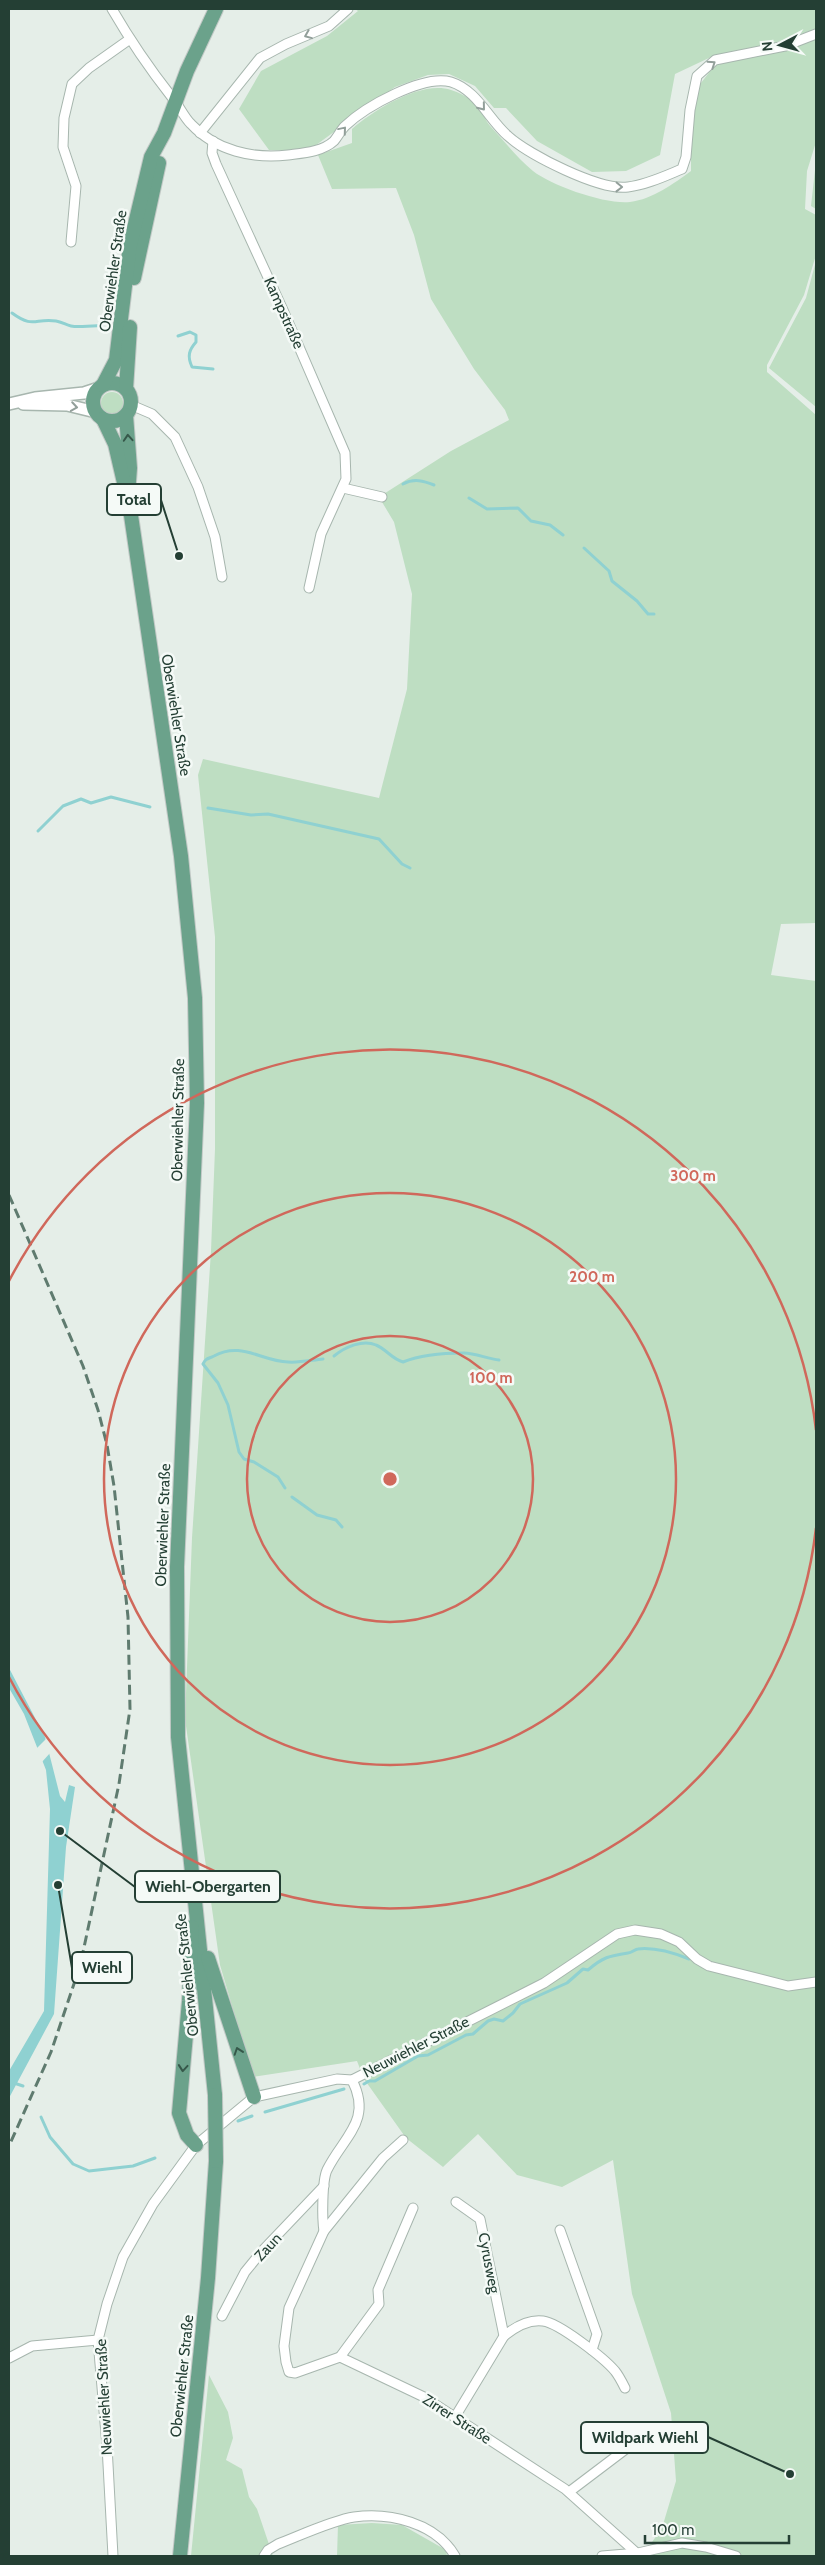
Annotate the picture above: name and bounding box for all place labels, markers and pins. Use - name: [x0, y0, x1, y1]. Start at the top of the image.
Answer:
- callout: Total: [107, 484, 161, 515]
- centre of rings: [381, 1470, 399, 1488]
- callout: Wiehl-Obergarten: [135, 1871, 280, 1902]
- callout: Wiehl: [72, 1952, 132, 1983]
- callout: Wildpark Wiehl: [581, 2422, 708, 2453]

